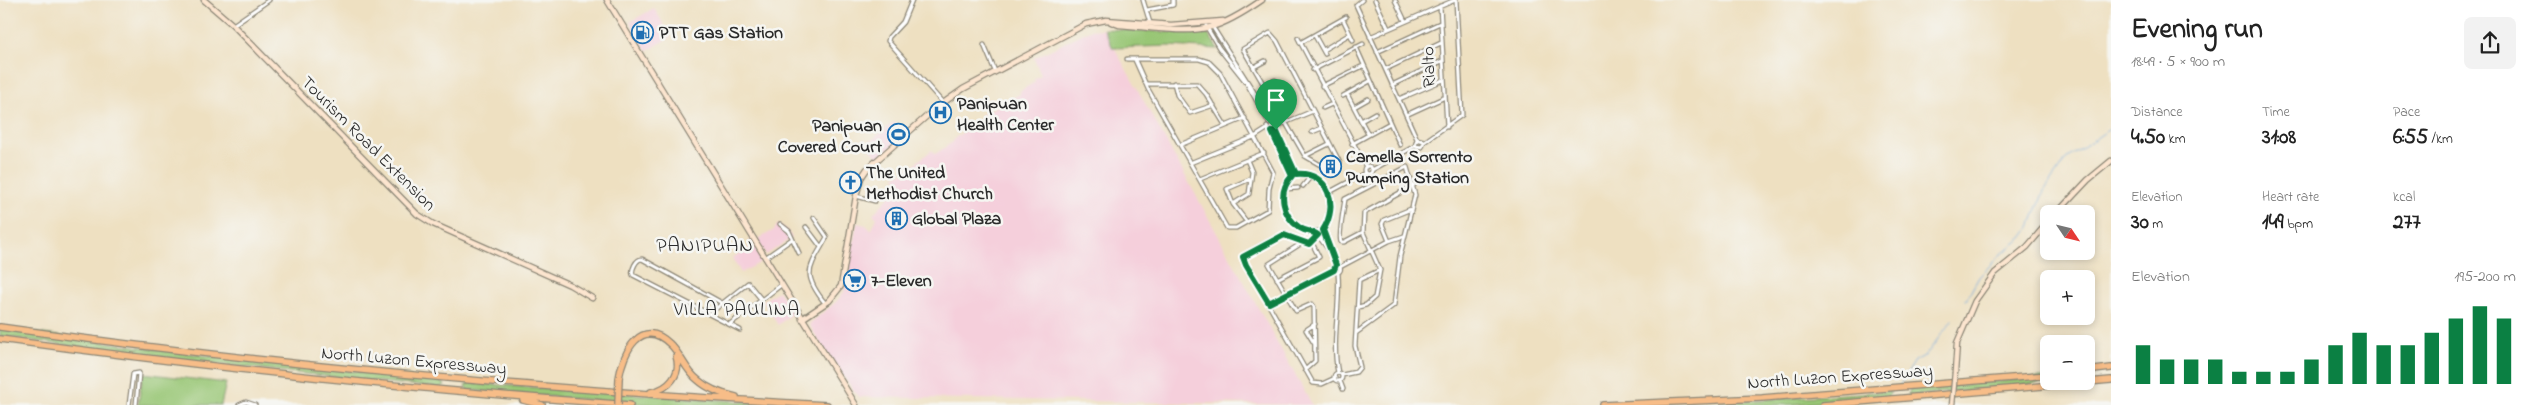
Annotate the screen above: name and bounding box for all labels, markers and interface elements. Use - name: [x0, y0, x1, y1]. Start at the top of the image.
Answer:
- text: Evening run: [2131, 10, 2263, 51]
- button: share: [2464, 17, 2516, 69]
- fuel station icon: PTT Gas Station: [631, 20, 655, 44]
- place label: PTT Gas Station: [659, 21, 783, 47]
- street label: Rialto: [1416, 46, 1444, 88]
- text: 18:49 · 5 × 900 m: [2131, 50, 2225, 74]
- street label: Tourism Road Extension: [294, 71, 441, 218]
- pin: [1255, 79, 1297, 130]
- icon: arrive: [1262, 86, 1290, 114]
- place label: Panipuan Health Center: [957, 92, 1054, 139]
- hospital icon: Panipuan Health Center: [929, 101, 953, 125]
- text: Distance: [2131, 102, 2183, 123]
- text: Time: [2262, 102, 2290, 123]
- text: Pace: [2393, 102, 2420, 123]
- place label: Panipuan Covered Court: [778, 114, 883, 161]
- sports icon: Panipuan Covered Court: [886, 123, 910, 147]
- text: 4.50: [2131, 123, 2165, 153]
- text: 31:08: [2262, 123, 2296, 153]
- text: 6:55: [2393, 123, 2428, 153]
- text: km: [2165, 129, 2186, 150]
- text: /km: [2428, 129, 2453, 150]
- place label: Camella Sorrento Pumping Station: [1346, 145, 1472, 193]
- building icon: Camella Sorrento Pumping Station: [1318, 154, 1342, 178]
- place label: The United Methodist Church: [866, 161, 993, 208]
- church icon: The United Methodist Church: [838, 170, 862, 194]
- text: Elevation: [2131, 187, 2182, 208]
- text: Heart rate: [2262, 187, 2319, 208]
- text: kcal: [2393, 187, 2415, 208]
- north arrow: [2040, 205, 2095, 260]
- map controls: [2040, 205, 2095, 390]
- building icon: Global Plaza: [884, 206, 908, 230]
- place label: Global Plaza: [912, 207, 1002, 233]
- text: 30: [2131, 208, 2149, 238]
- text: 149: [2262, 208, 2284, 238]
- text: 277: [2393, 208, 2421, 238]
- text: m: [2149, 214, 2163, 235]
- text: bpm: [2284, 214, 2313, 235]
- district label: PANIPUAN: [656, 232, 754, 261]
- text: Elevation: [2131, 265, 2190, 289]
- text: 195–200 m: [2454, 265, 2516, 289]
- supermarket icon: 7-Eleven: [843, 268, 867, 292]
- place label: 7-Eleven: [871, 269, 932, 295]
- button: +: [2040, 270, 2095, 325]
- district label: VILLA PAULINA: [673, 297, 800, 324]
- button: −: [2040, 335, 2095, 390]
- street label: North Luzon Expressway: [320, 341, 507, 383]
- street label: North Luzon Expressway: [1747, 359, 1934, 397]

